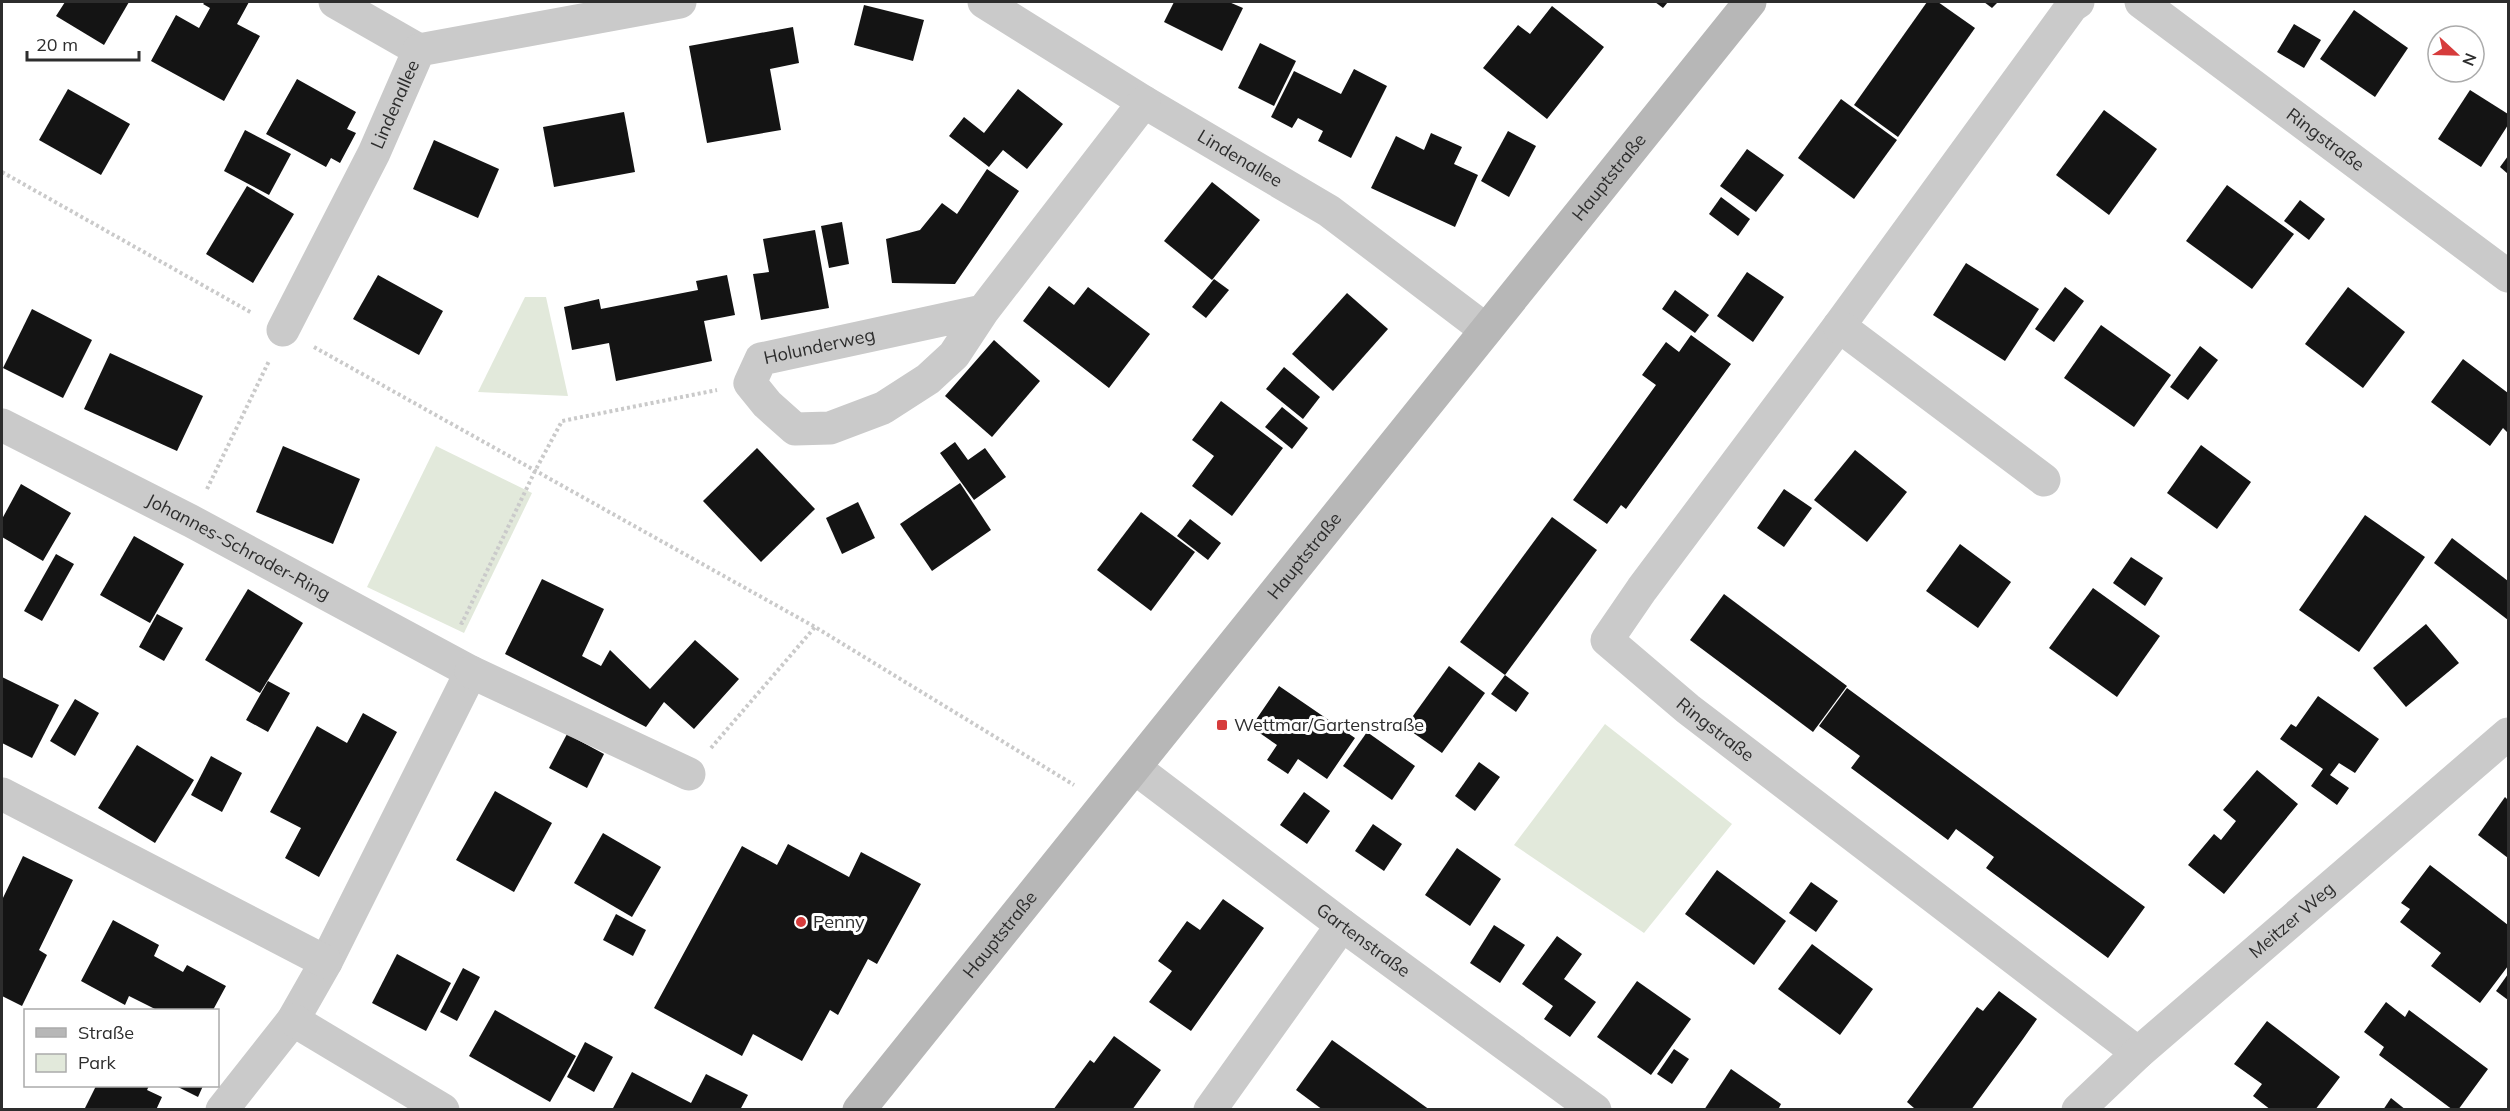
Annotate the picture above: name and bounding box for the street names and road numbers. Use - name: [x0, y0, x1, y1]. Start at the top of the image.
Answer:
- street label: Lindenallee: [365, 56, 424, 152]
- street label: Ringstraße: [2282, 103, 2369, 176]
- street label: Lindenallee: [1193, 124, 1287, 192]
- street label: Hauptstraße: [1567, 128, 1651, 225]
- street label: Holunderweg: [762, 323, 877, 369]
- street label: Johannes-Schrader-Ring: [143, 488, 335, 605]
- street label: Hauptstraße: [1262, 507, 1346, 604]
- street label: Ringstraße: [1672, 692, 1759, 766]
- street label: Meitzer Weg: [2244, 877, 2339, 963]
- street label: Hauptstraße: [958, 886, 1042, 983]
- street label: Gartenstraße: [1312, 898, 1415, 982]

